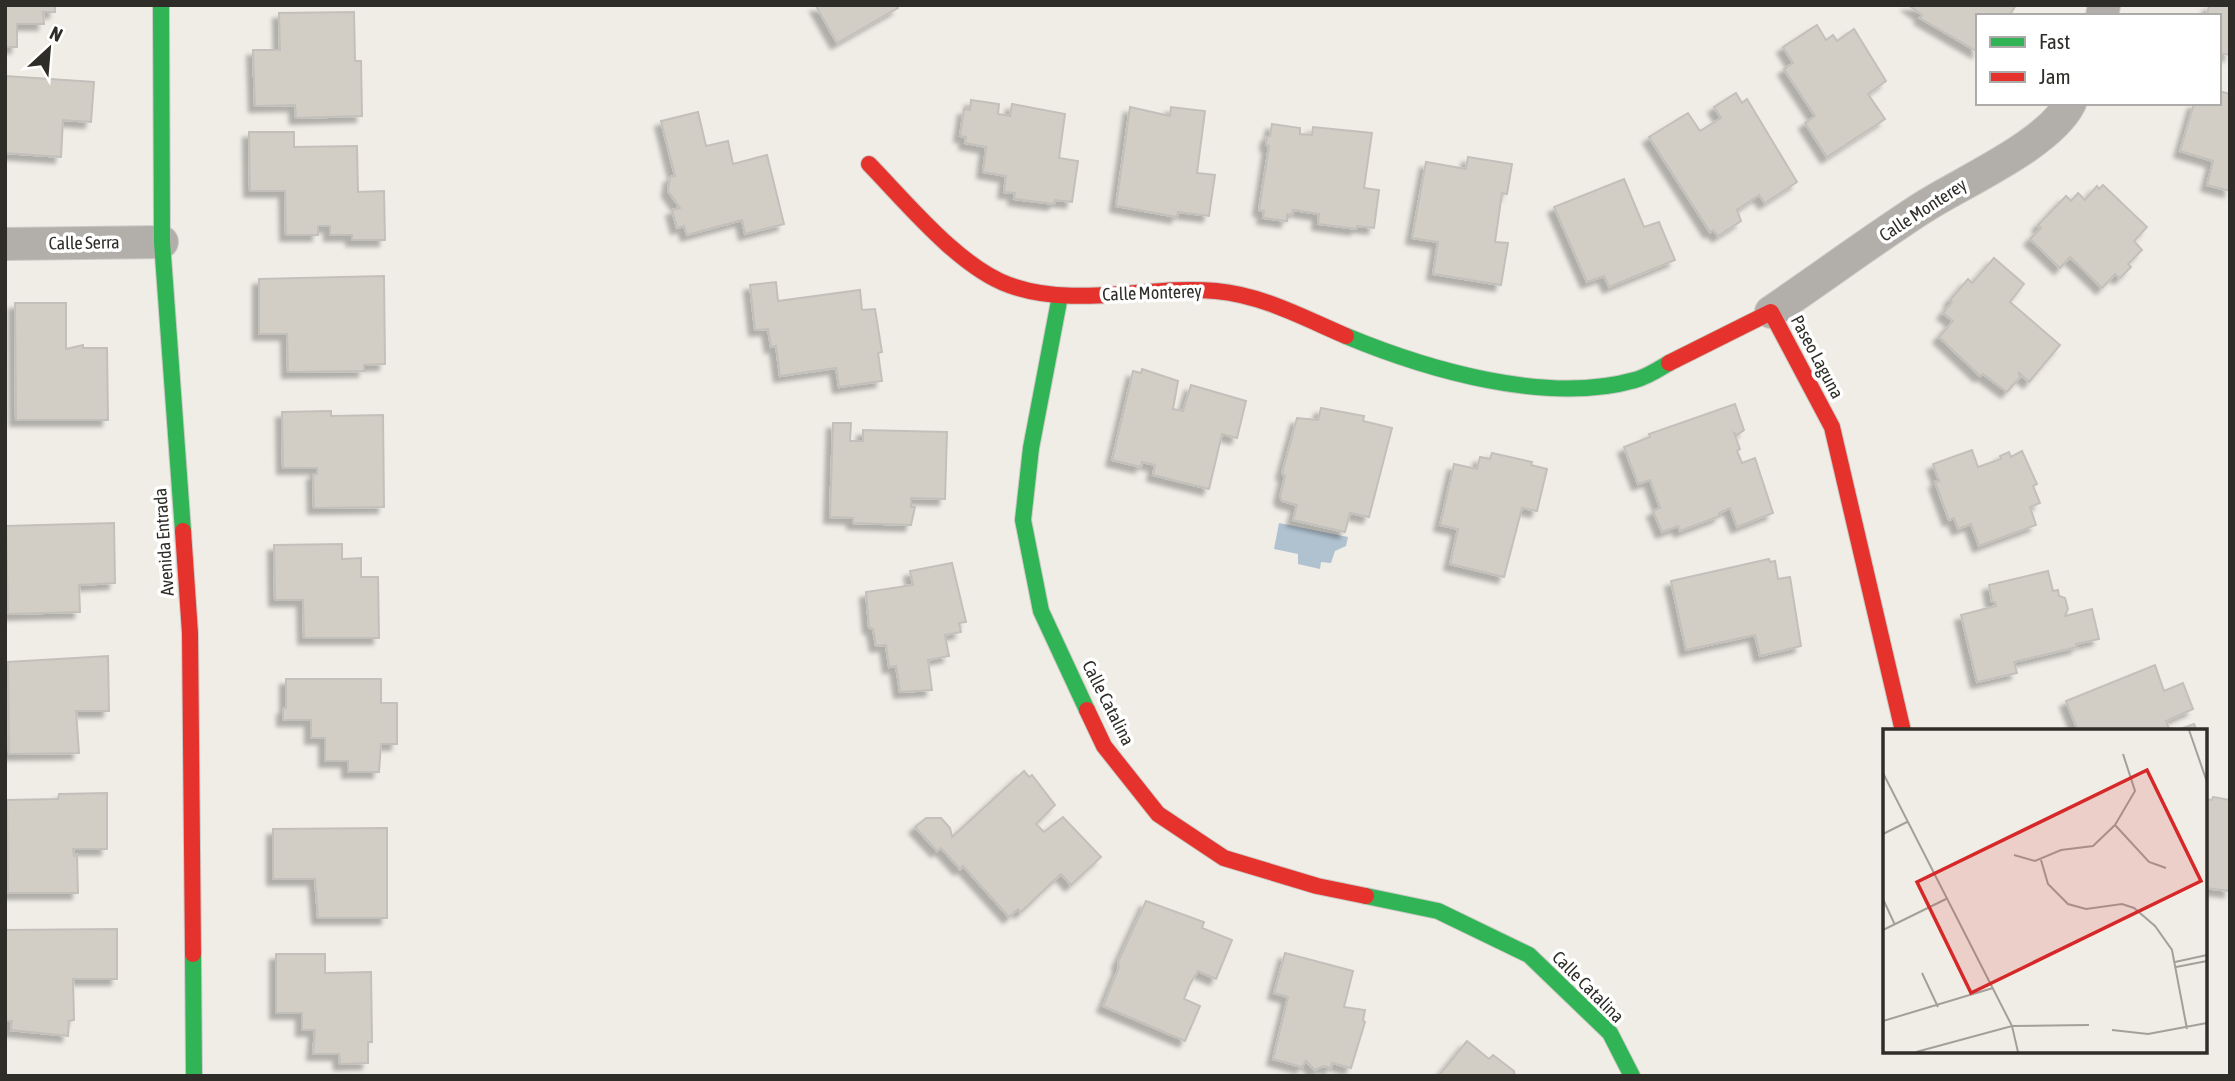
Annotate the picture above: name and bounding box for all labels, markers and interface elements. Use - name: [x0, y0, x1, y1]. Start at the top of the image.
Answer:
- north arrow: [14, 14, 84, 84]
- legend: [1976, 14, 2221, 105]
- text: N: [47, 21, 66, 46]
- text: Fast: [2039, 29, 2070, 53]
- text: Jam: [2039, 64, 2071, 88]
- street label: Calle Monterey: [1875, 174, 1970, 246]
- street label: Calle Serra: [48, 231, 120, 254]
- street label: Calle Monterey: [1102, 280, 1202, 305]
- street label: Paseo Laguna: [1787, 312, 1848, 402]
- street label: Avenida Entrada: [149, 487, 178, 597]
- street label: Calle Catalina: [1078, 657, 1139, 749]
- inset map: [1883, 729, 2207, 1053]
- street label: Calle Catalina: [1548, 947, 1628, 1027]

